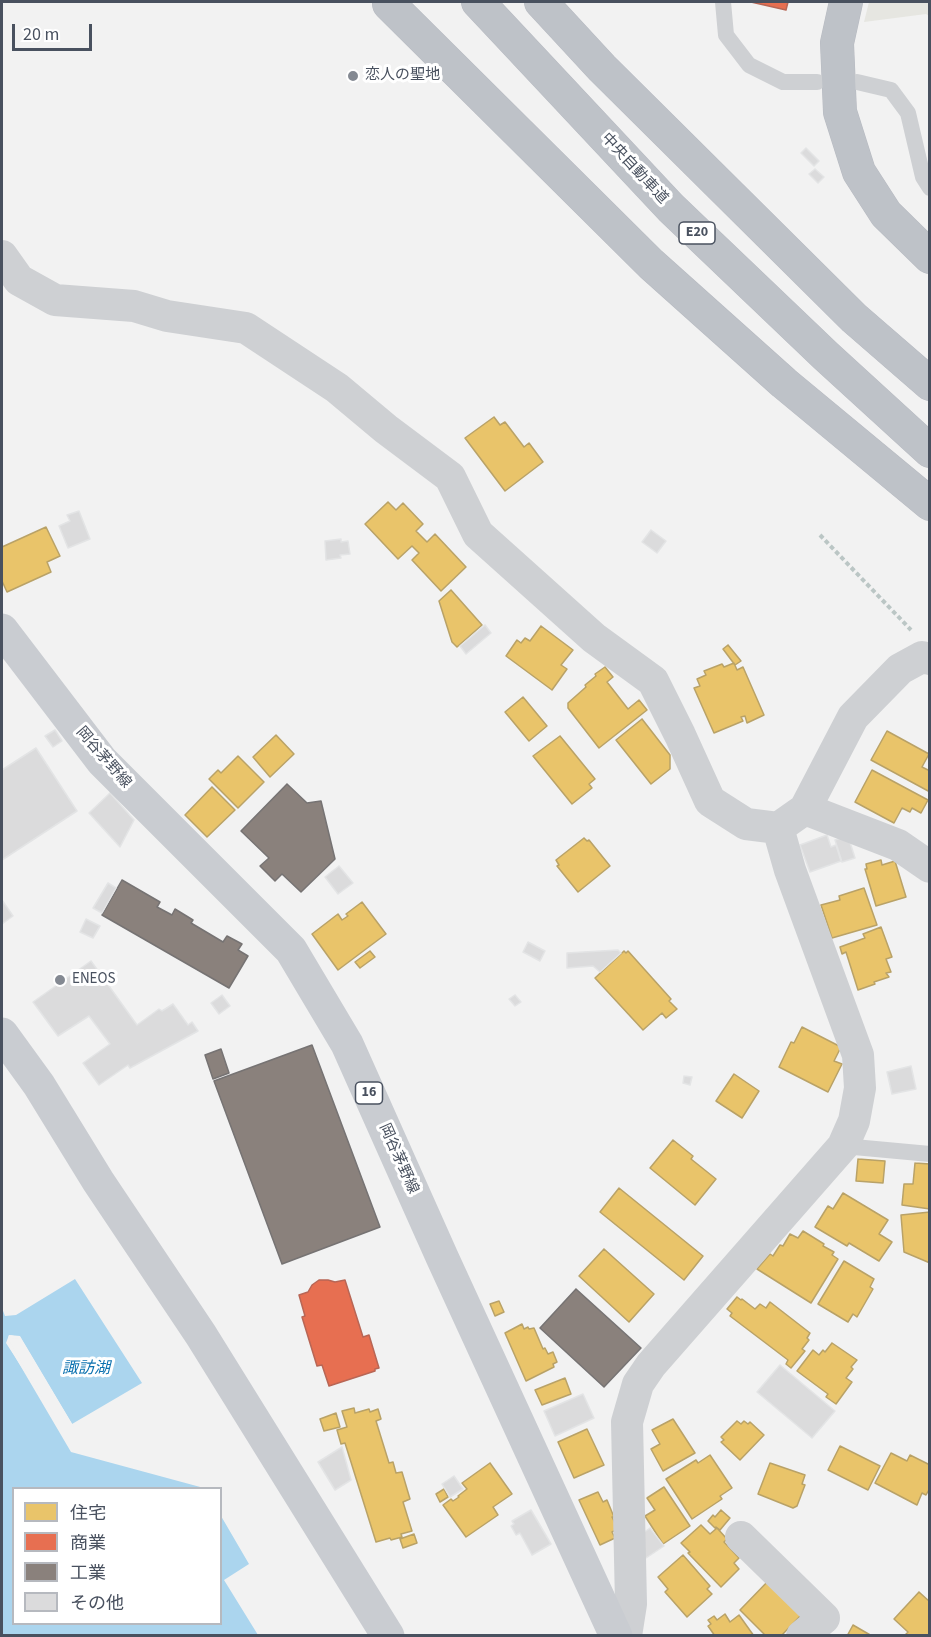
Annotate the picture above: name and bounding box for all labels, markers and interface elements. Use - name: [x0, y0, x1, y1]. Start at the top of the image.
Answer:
- scale bar: [15, 12, 94, 50]
- text: 20 m: [23, 22, 59, 47]
- place label: 恋人の聖地: [365, 67, 440, 85]
- marker: 恋人の聖地: [346, 69, 360, 83]
- street label: 中央自動車道: [597, 130, 671, 208]
- road number: E20: [679, 222, 715, 244]
- street label: 岡谷茅野線: [72, 724, 134, 792]
- place label: ENEOS: [72, 971, 115, 989]
- marker: ENEOS: [53, 973, 67, 987]
- road number: 16: [356, 1082, 382, 1104]
- street label: 岡谷茅野線: [375, 1121, 421, 1197]
- water label: 諏訪湖: [62, 1359, 110, 1379]
- legend: [12, 1487, 222, 1625]
- text: 住宅: [70, 1501, 106, 1526]
- text: 商業: [70, 1531, 106, 1556]
- text: 工業: [70, 1561, 106, 1586]
- text: その他: [70, 1591, 124, 1616]

